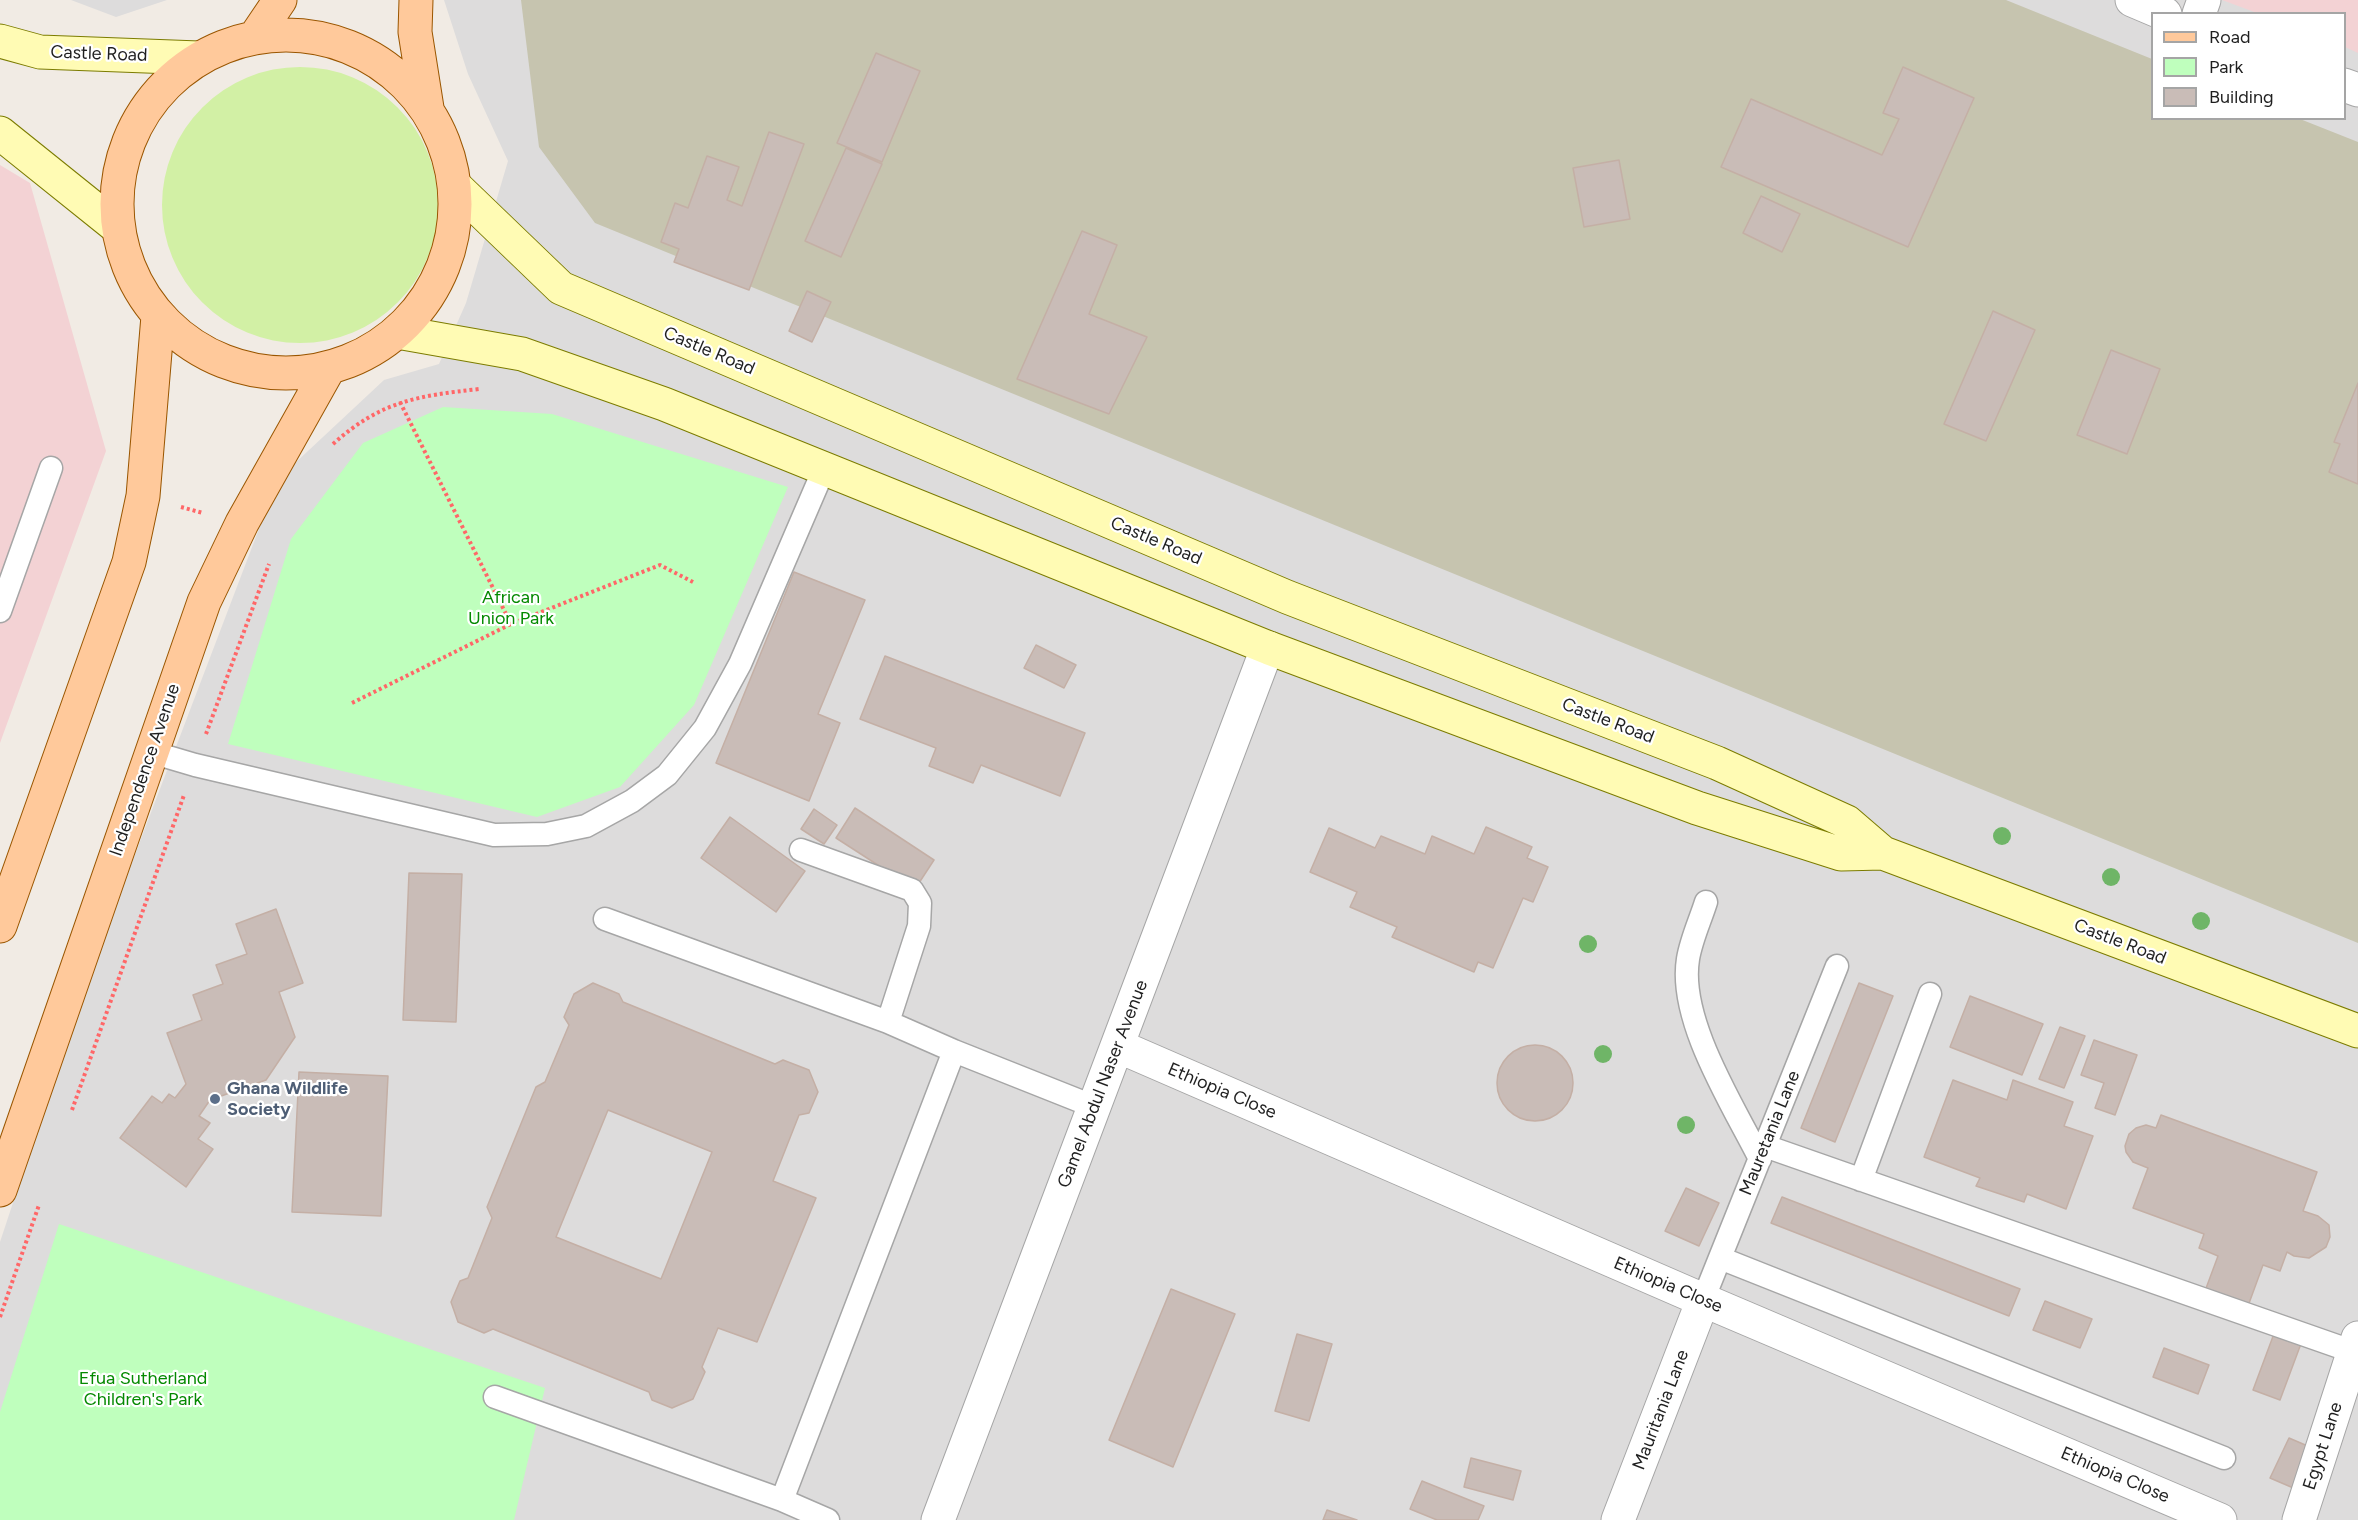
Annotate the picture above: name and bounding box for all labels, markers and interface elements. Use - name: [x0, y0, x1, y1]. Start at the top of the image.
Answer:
- legend: [2151, 12, 2346, 120]
- text: Road: [2209, 26, 2250, 48]
- street label: Castle Road: [50, 42, 148, 66]
- text: Park: [2209, 56, 2243, 78]
- text: Building: [2209, 86, 2274, 108]
- street label: Castle Road: [660, 322, 758, 380]
- street label: Castle Road: [1107, 512, 1205, 570]
- park label: African Union Park: [468, 587, 554, 630]
- street label: Independence Avenue: [105, 681, 185, 859]
- street label: Castle Road: [1559, 694, 1657, 748]
- street label: Castle Road: [2071, 915, 2169, 969]
- street label: Gamel Abdul Naser Avenue: [1053, 977, 1153, 1191]
- street label: Ethiopia Close: [1164, 1058, 1280, 1124]
- street label: Mauretania Lane: [1735, 1068, 1805, 1198]
- place label: Ghana Wildlife Society: [227, 1078, 348, 1120]
- marker: Ghana Wildlife Society: [208, 1092, 222, 1106]
- street label: Ethiopia Close: [1610, 1252, 1726, 1318]
- street label: Mauritania Lane: [1628, 1347, 1694, 1473]
- park label: Efua Sutherland Children's Park: [79, 1368, 207, 1410]
- street label: Egypt Lane: [2299, 1399, 2347, 1493]
- street label: Ethiopia Close: [2057, 1442, 2173, 1508]

